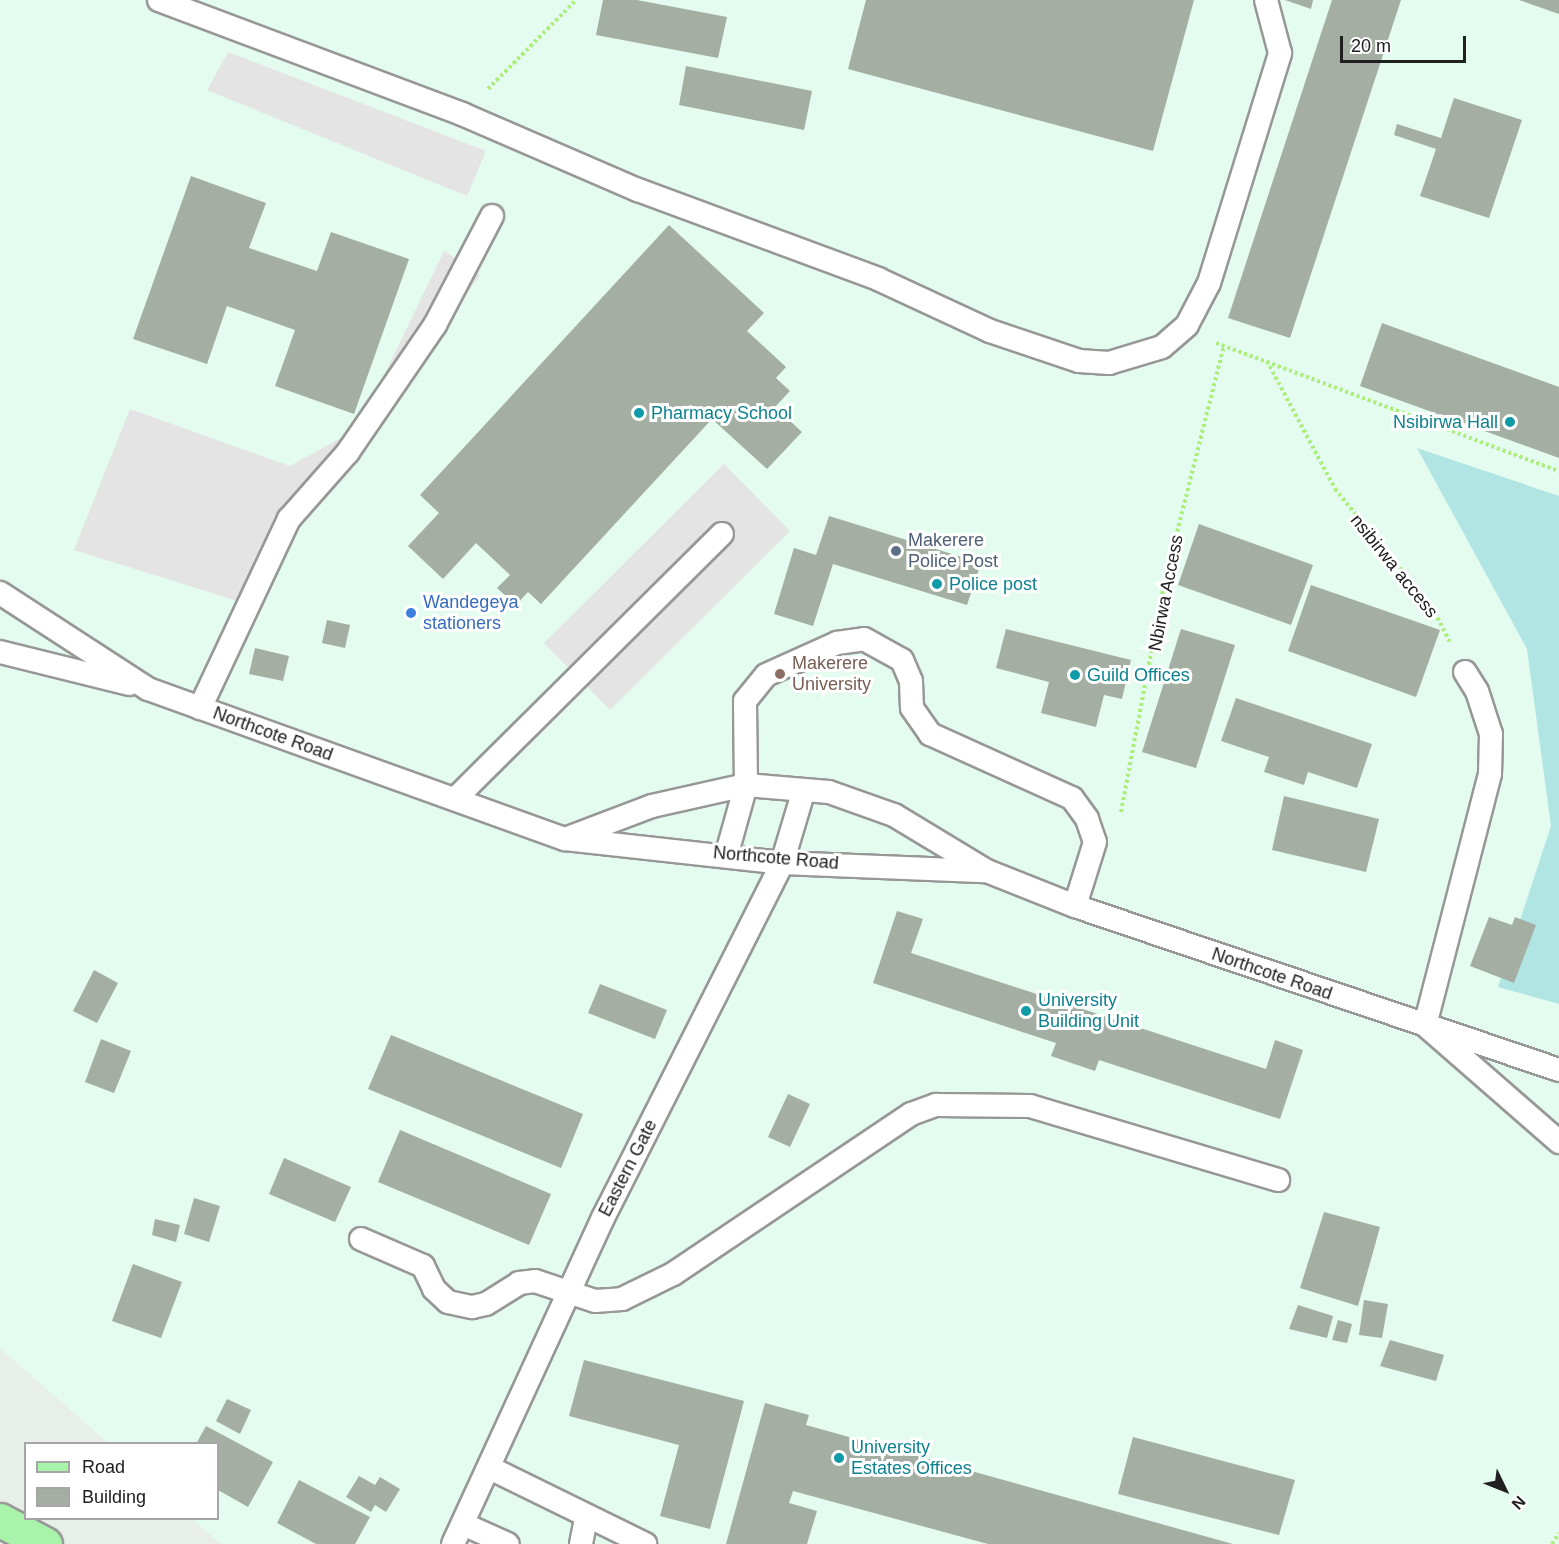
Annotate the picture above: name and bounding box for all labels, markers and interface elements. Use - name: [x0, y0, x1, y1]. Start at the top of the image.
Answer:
- scale bar: [1343, 24, 1469, 62]
- text: 20 m: [1351, 36, 1391, 56]
- place label: Pharmacy School: [651, 402, 792, 424]
- marker: Pharmacy School: [632, 406, 646, 420]
- place label: Nsibirwa Hall: [1393, 411, 1498, 433]
- marker: Nsibirwa Hall: [1503, 415, 1517, 429]
- street label: nsibirwa access: [1346, 510, 1442, 622]
- place label: Makerere Police Post: [908, 530, 998, 572]
- street label: Nbirwa Access: [1144, 533, 1188, 653]
- marker: Makerere Police Post: [889, 544, 903, 558]
- place label: Police post: [949, 573, 1037, 595]
- marker: Police post: [930, 577, 944, 591]
- place label: Wandegeya stationers: [423, 592, 518, 634]
- marker: Wandegeya stationers: [404, 606, 418, 620]
- place label: Makerere University: [792, 653, 871, 696]
- place label: Guild Offices: [1087, 664, 1190, 686]
- marker: Makerere University: [773, 667, 787, 681]
- marker: Guild Offices: [1068, 668, 1082, 682]
- street label: Northcote Road: [210, 702, 336, 766]
- street label: Northcote Road: [712, 842, 840, 874]
- street label: Northcote Road: [1209, 943, 1335, 1005]
- place label: University Building Unit: [1038, 990, 1139, 1032]
- marker: University Building Unit: [1019, 1004, 1033, 1018]
- street label: Eastern Gate: [594, 1116, 662, 1220]
- place label: University Estates Offices: [851, 1437, 972, 1480]
- legend: [24, 1442, 219, 1520]
- marker: University Estates Offices: [832, 1451, 846, 1465]
- text: Road: [82, 1457, 125, 1477]
- north arrow: [1475, 1460, 1535, 1520]
- text: Building: [82, 1487, 146, 1507]
- text: N: [1508, 1493, 1529, 1513]

